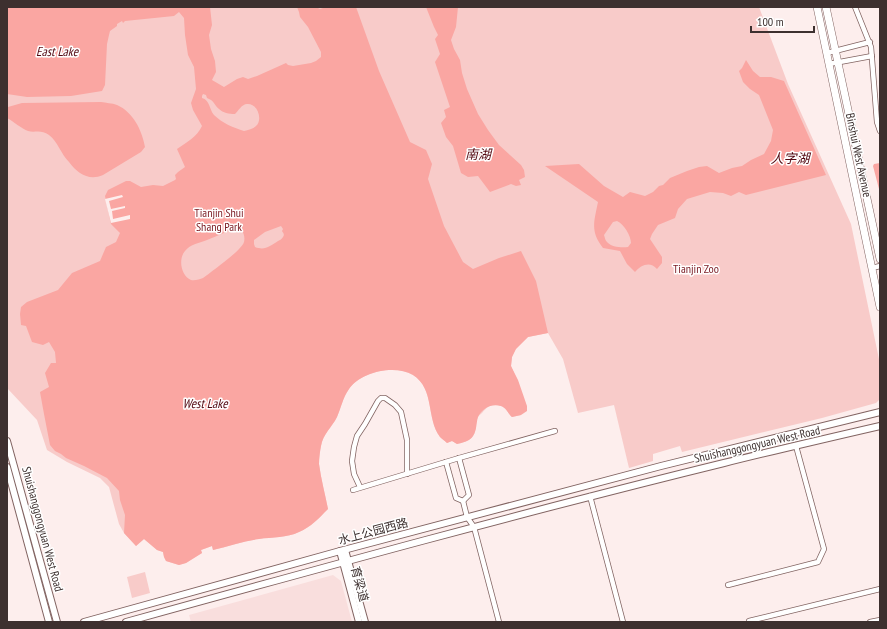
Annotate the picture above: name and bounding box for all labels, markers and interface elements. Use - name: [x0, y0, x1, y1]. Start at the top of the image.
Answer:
- scale bar: [751, 8, 814, 34]
- text: 100 m: [757, 14, 784, 29]
- water label: East Lake: [36, 43, 80, 60]
- street label: Binshui West Avenue: [843, 112, 875, 198]
- water label: 南湖: [465, 146, 493, 163]
- water label: 人字湖: [770, 150, 811, 167]
- park label: Tianjin Shui Shang Park: [194, 205, 244, 234]
- park label: Tianjin Zoo: [673, 261, 719, 276]
- water label: West Lake: [182, 395, 229, 412]
- street label: Shuishanggongyuan West Road: [693, 422, 821, 466]
- street label: Shuishanggongyuan West Road: [19, 465, 67, 593]
- street label: 水上公园西路: [336, 514, 410, 548]
- street label: 育梁道: [348, 565, 372, 603]

